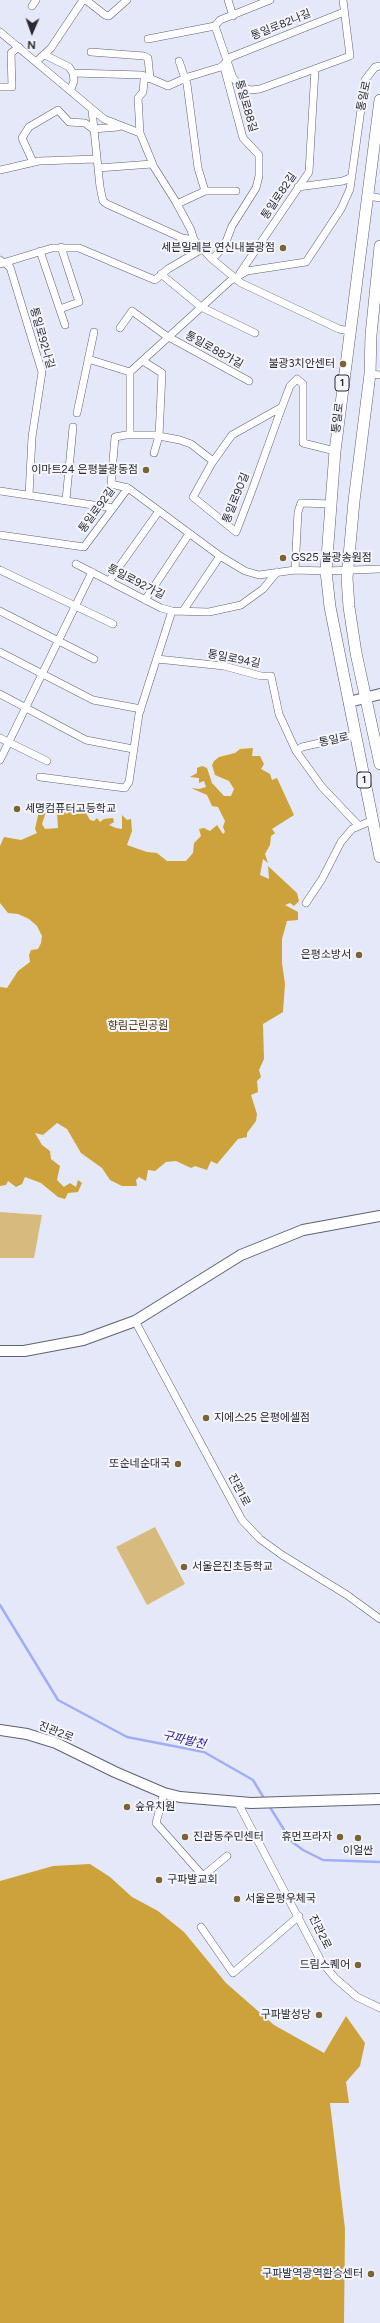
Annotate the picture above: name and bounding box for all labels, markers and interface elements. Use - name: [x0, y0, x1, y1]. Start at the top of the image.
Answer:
- street label: 통일로82나길: [249, 7, 313, 43]
- north arrow: [12, 12, 52, 52]
- text: N: [27, 38, 36, 51]
- street label: 통일로88길: [232, 78, 260, 134]
- street label: 통일로: [354, 80, 374, 112]
- street label: 통일로82길: [259, 170, 299, 222]
- place label: 세븐일레븐 연신내불광점: [161, 241, 275, 255]
- marker: 세븐일레븐 연신내불광점: [278, 243, 288, 253]
- street label: 통일로92나길: [27, 306, 57, 370]
- street label: 통일로88가길: [183, 329, 245, 371]
- place label: 불광3치안센터: [268, 357, 335, 371]
- marker: 불광3치안센터: [338, 359, 348, 369]
- road number: 1: [335, 375, 349, 391]
- street label: 통일로: [330, 402, 346, 434]
- place label: 이마트24 은평불광동점: [31, 463, 138, 477]
- marker: 이마트24 은평불광동점: [141, 465, 151, 475]
- street label: 통일로90길: [220, 471, 252, 525]
- street label: 통일로92길: [76, 485, 118, 535]
- place label: GS25 불광송원점: [291, 551, 372, 565]
- marker: GS25 불광송원점: [278, 553, 288, 563]
- street label: 통일로92가길: [105, 562, 167, 602]
- street label: 통일로94길: [206, 647, 262, 671]
- street label: 통일로: [318, 730, 350, 750]
- road number: 1: [357, 772, 371, 788]
- place label: 세명컴퓨터고등학교: [25, 802, 116, 816]
- marker: 세명컴퓨터고등학교: [12, 804, 22, 814]
- place label: 은평소방서: [300, 948, 351, 962]
- marker: 은평소방서: [354, 950, 364, 960]
- park label: 향림근린공원: [108, 1019, 168, 1033]
- place label: 지에스25 은평에셀점: [214, 1411, 310, 1425]
- marker: 지에스25 은평에셀점: [201, 1413, 211, 1423]
- place label: 또순네순대국: [109, 1457, 170, 1471]
- marker: 또순네순대국: [173, 1459, 183, 1469]
- street label: 진관1로: [225, 1471, 253, 1509]
- place label: 서울은진초등학교: [192, 1560, 273, 1574]
- marker: 서울은진초등학교: [179, 1562, 189, 1572]
- street label: 진관2로: [37, 1719, 75, 1745]
- water label: 구파발천: [161, 1728, 207, 1752]
- place label: 숲유치원: [135, 1800, 175, 1814]
- marker: 숲유치원: [122, 1802, 132, 1812]
- place label: 진관동주민센터: [193, 1830, 264, 1844]
- place label: 휴먼프라자: [281, 1830, 332, 1844]
- marker: 진관동주민센터: [180, 1832, 190, 1842]
- marker: 휴먼프라자: [335, 1832, 345, 1842]
- marker: 이얼싼: [353, 1833, 363, 1843]
- place label: 이얼싼: [343, 1844, 373, 1858]
- place label: 구파발교회: [167, 1873, 218, 1887]
- marker: 구파발교회: [154, 1875, 164, 1885]
- place label: 서울은평우체국: [245, 1892, 316, 1906]
- marker: 서울은평우체국: [232, 1894, 242, 1904]
- street label: 진관2로: [306, 1913, 334, 1951]
- place label: 드림스퀘어: [299, 1958, 350, 1972]
- marker: 드림스퀘어: [353, 1960, 363, 1970]
- place label: 구파발성당: [260, 2008, 311, 2022]
- marker: 구파발성당: [314, 2010, 324, 2020]
- place label: 구파발역광역환승센터: [262, 2267, 363, 2281]
- marker: 구파발역광역환승센터: [366, 2269, 376, 2279]

